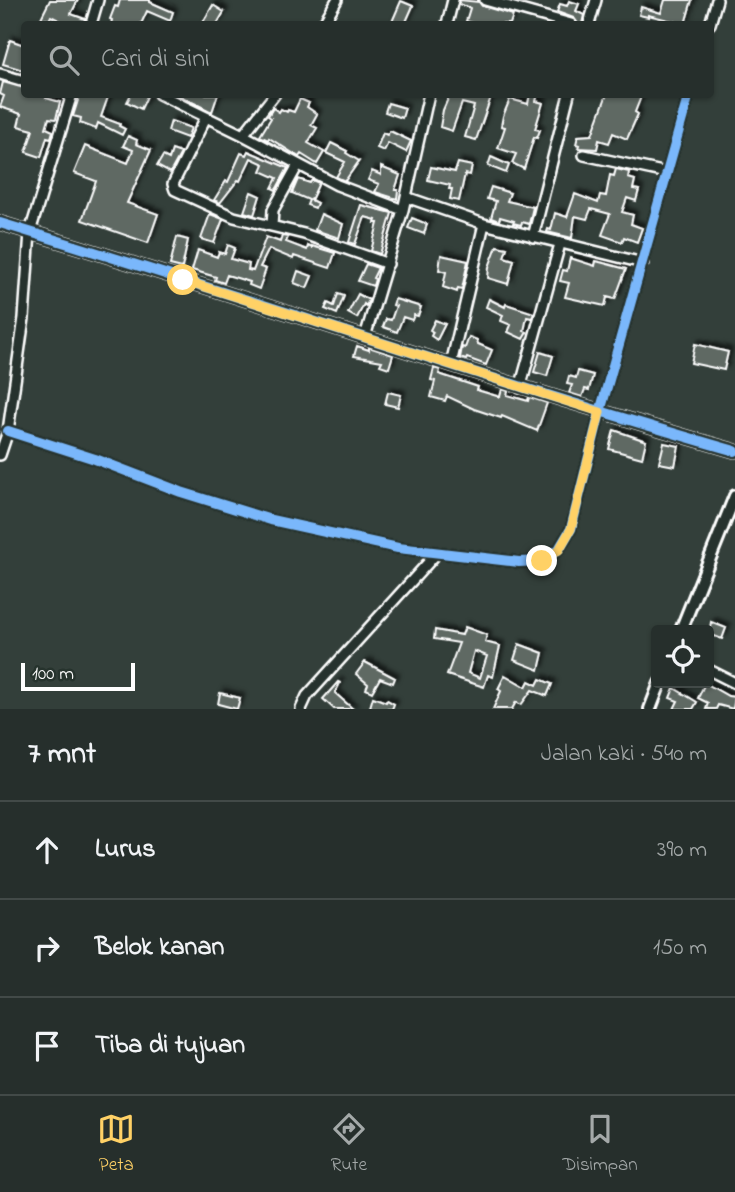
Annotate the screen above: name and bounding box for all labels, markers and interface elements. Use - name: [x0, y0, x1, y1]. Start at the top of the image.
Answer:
- search box: [21, 21, 714, 98]
- icon: search: [45, 41, 83, 79]
- text: Cari di sini: [101, 41, 210, 79]
- route start: [167, 264, 198, 295]
- route end: [526, 545, 557, 576]
- map controls: [651, 625, 714, 688]
- button: locate: [651, 625, 714, 688]
- scale bar: [21, 660, 135, 692]
- text: 100 m: [32, 661, 74, 688]
- text: 7 mnt: [28, 733, 96, 777]
- text: Jalan kaki · 540 m: [541, 738, 707, 771]
- icon: ahead: [28, 831, 66, 869]
- text: Lurus: [95, 831, 156, 869]
- text: 390 m: [657, 834, 707, 867]
- icon: right: [28, 929, 66, 967]
- text: Belok kanan: [95, 929, 224, 967]
- text: 150 m: [653, 932, 707, 965]
- icon: arrive: [28, 1027, 66, 1065]
- text: Tiba di tujuan: [95, 1027, 245, 1065]
- tab: Peta: [97, 1110, 135, 1179]
- tab: Rute: [330, 1110, 368, 1179]
- tab: Disimpan: [563, 1110, 638, 1179]

